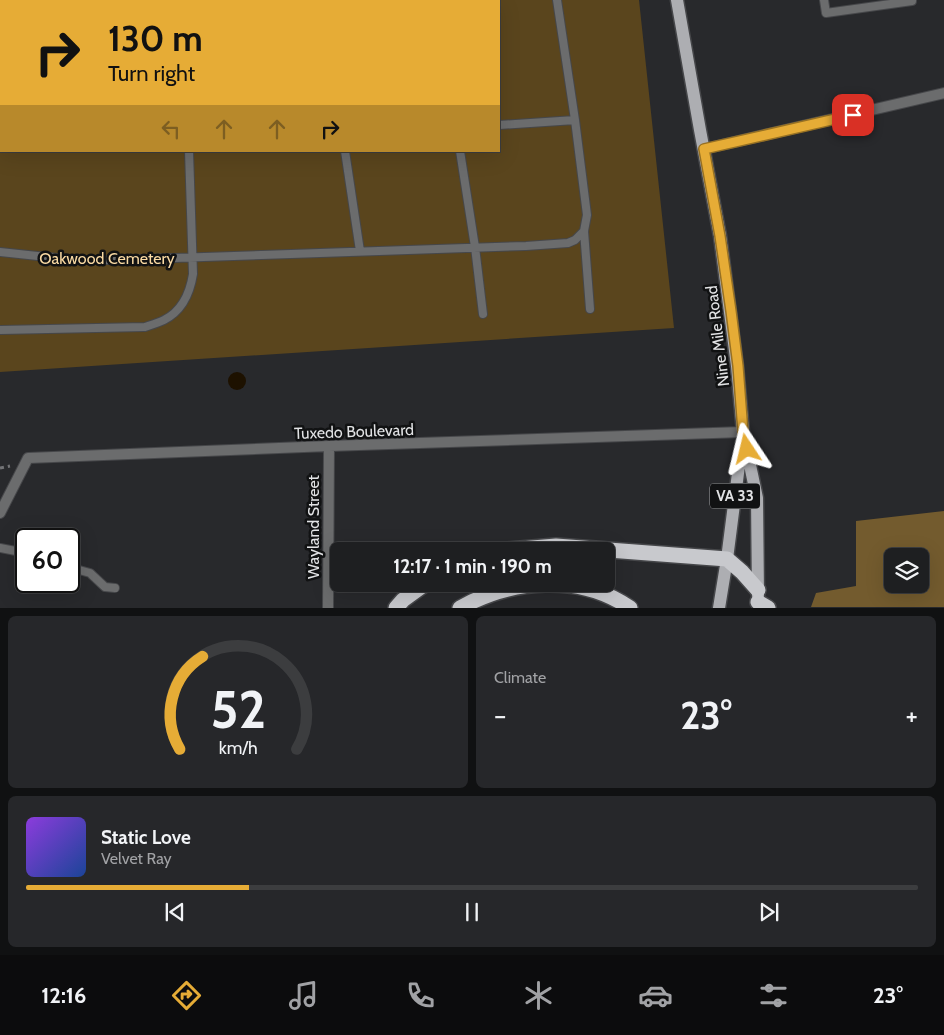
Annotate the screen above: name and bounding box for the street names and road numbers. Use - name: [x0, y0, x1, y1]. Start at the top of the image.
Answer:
- street label: Nine Mile Road: [702, 284, 733, 388]
- street label: Tuxedo Boulevard: [294, 420, 414, 443]
- street label: Wayland Street: [304, 474, 323, 579]
- road number: VA 33: [710, 484, 760, 508]

